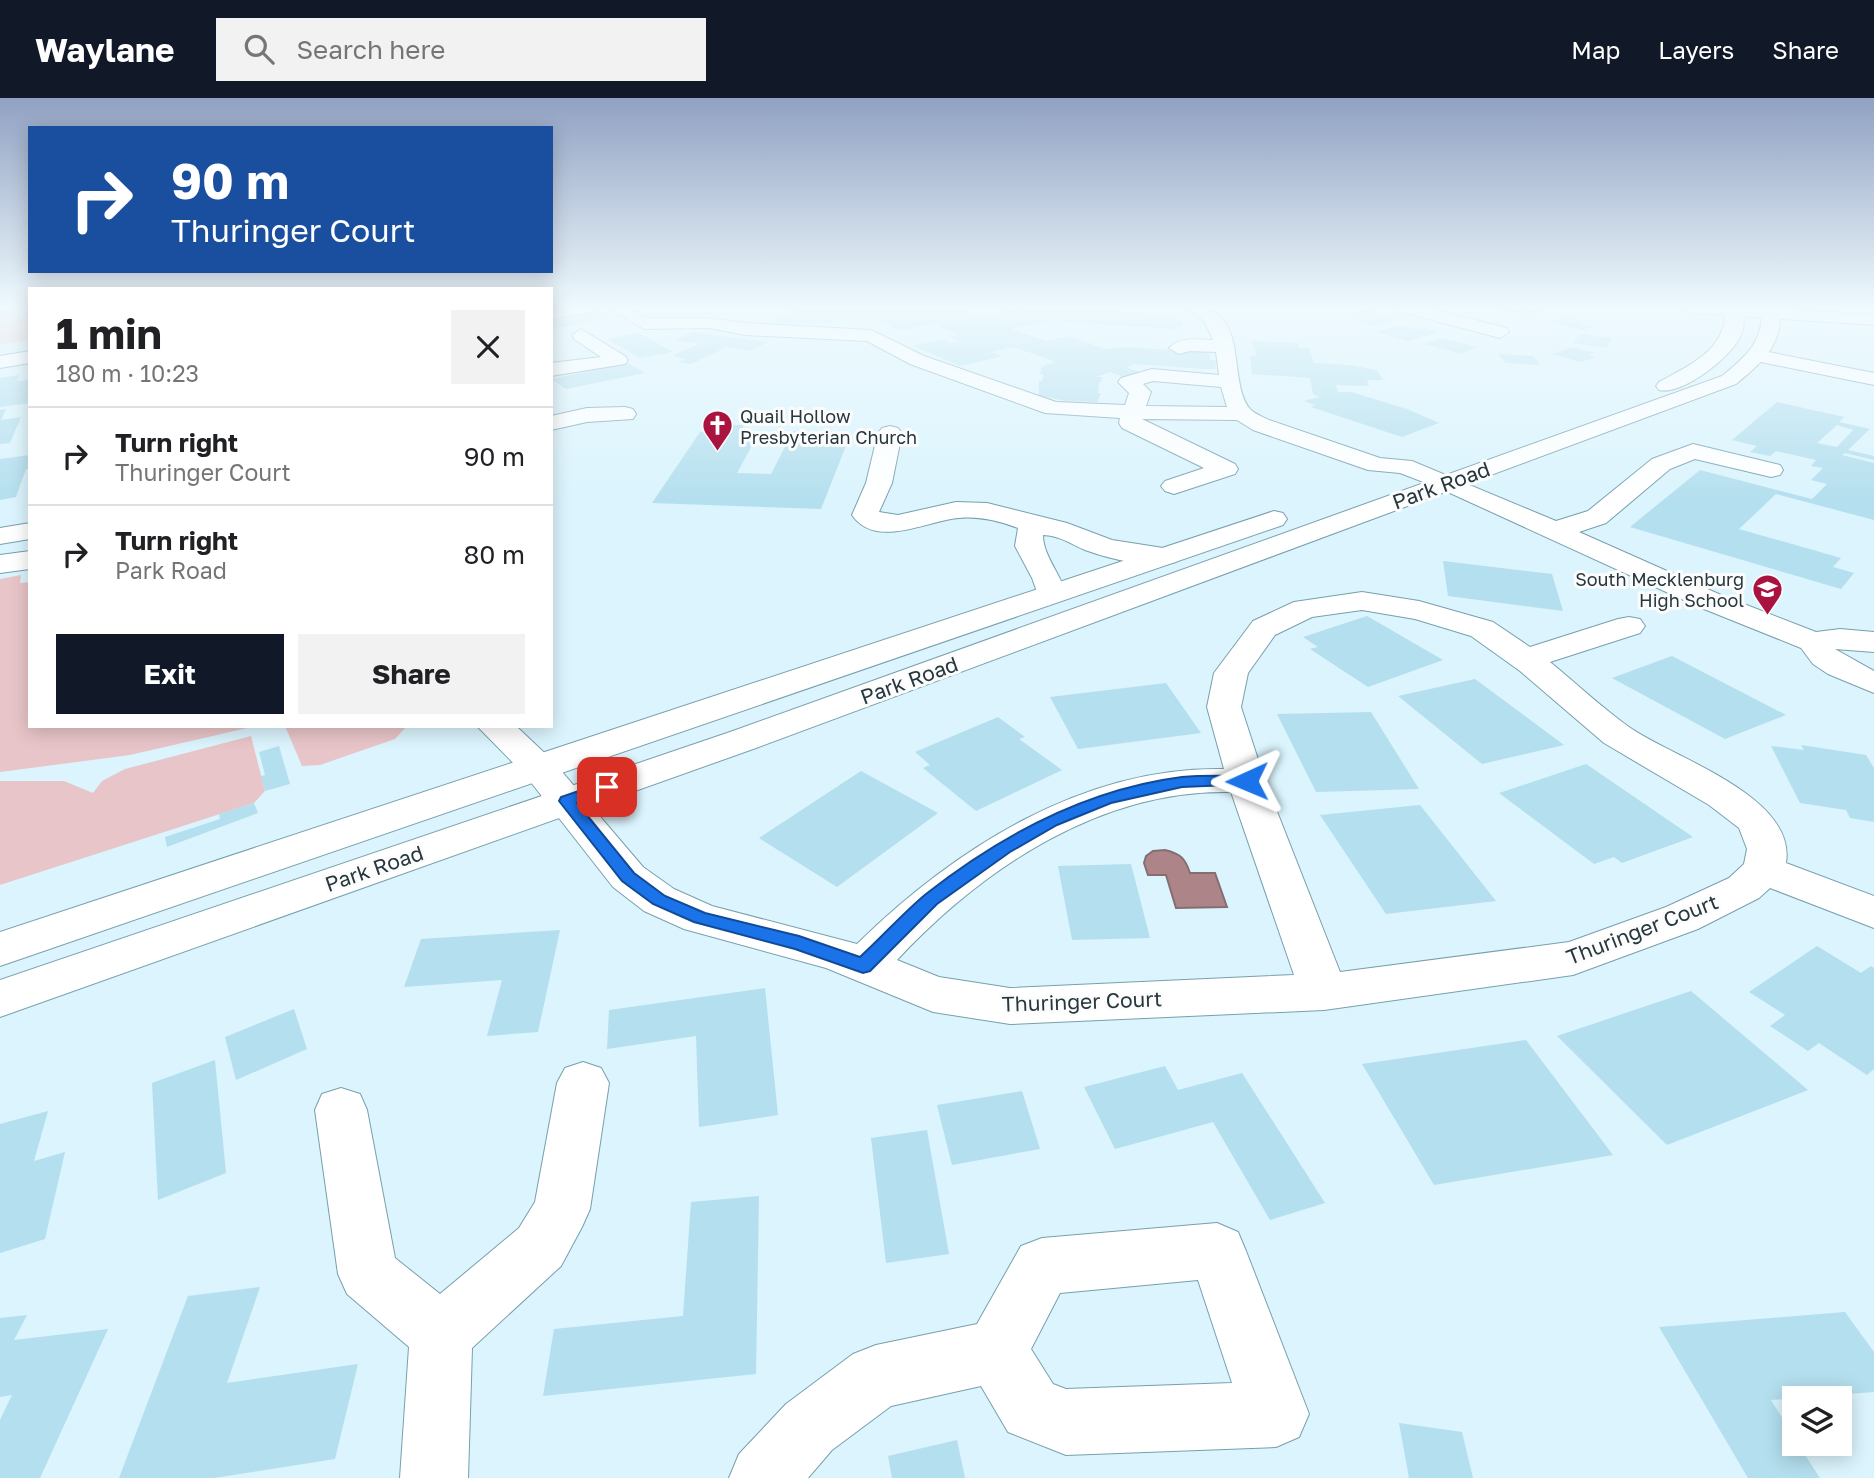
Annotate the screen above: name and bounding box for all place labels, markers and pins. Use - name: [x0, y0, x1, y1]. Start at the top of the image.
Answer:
- place label: Quail Hollow Presbyterian Church: [740, 405, 917, 448]
- church icon: Quail Hollow Presbyterian Church: [700, 409, 734, 453]
- place label: South Mecklenburg High School: [1575, 568, 1744, 611]
- school or university icon: South Mecklenburg High School: [1750, 572, 1784, 616]
- pin: [577, 757, 637, 817]

